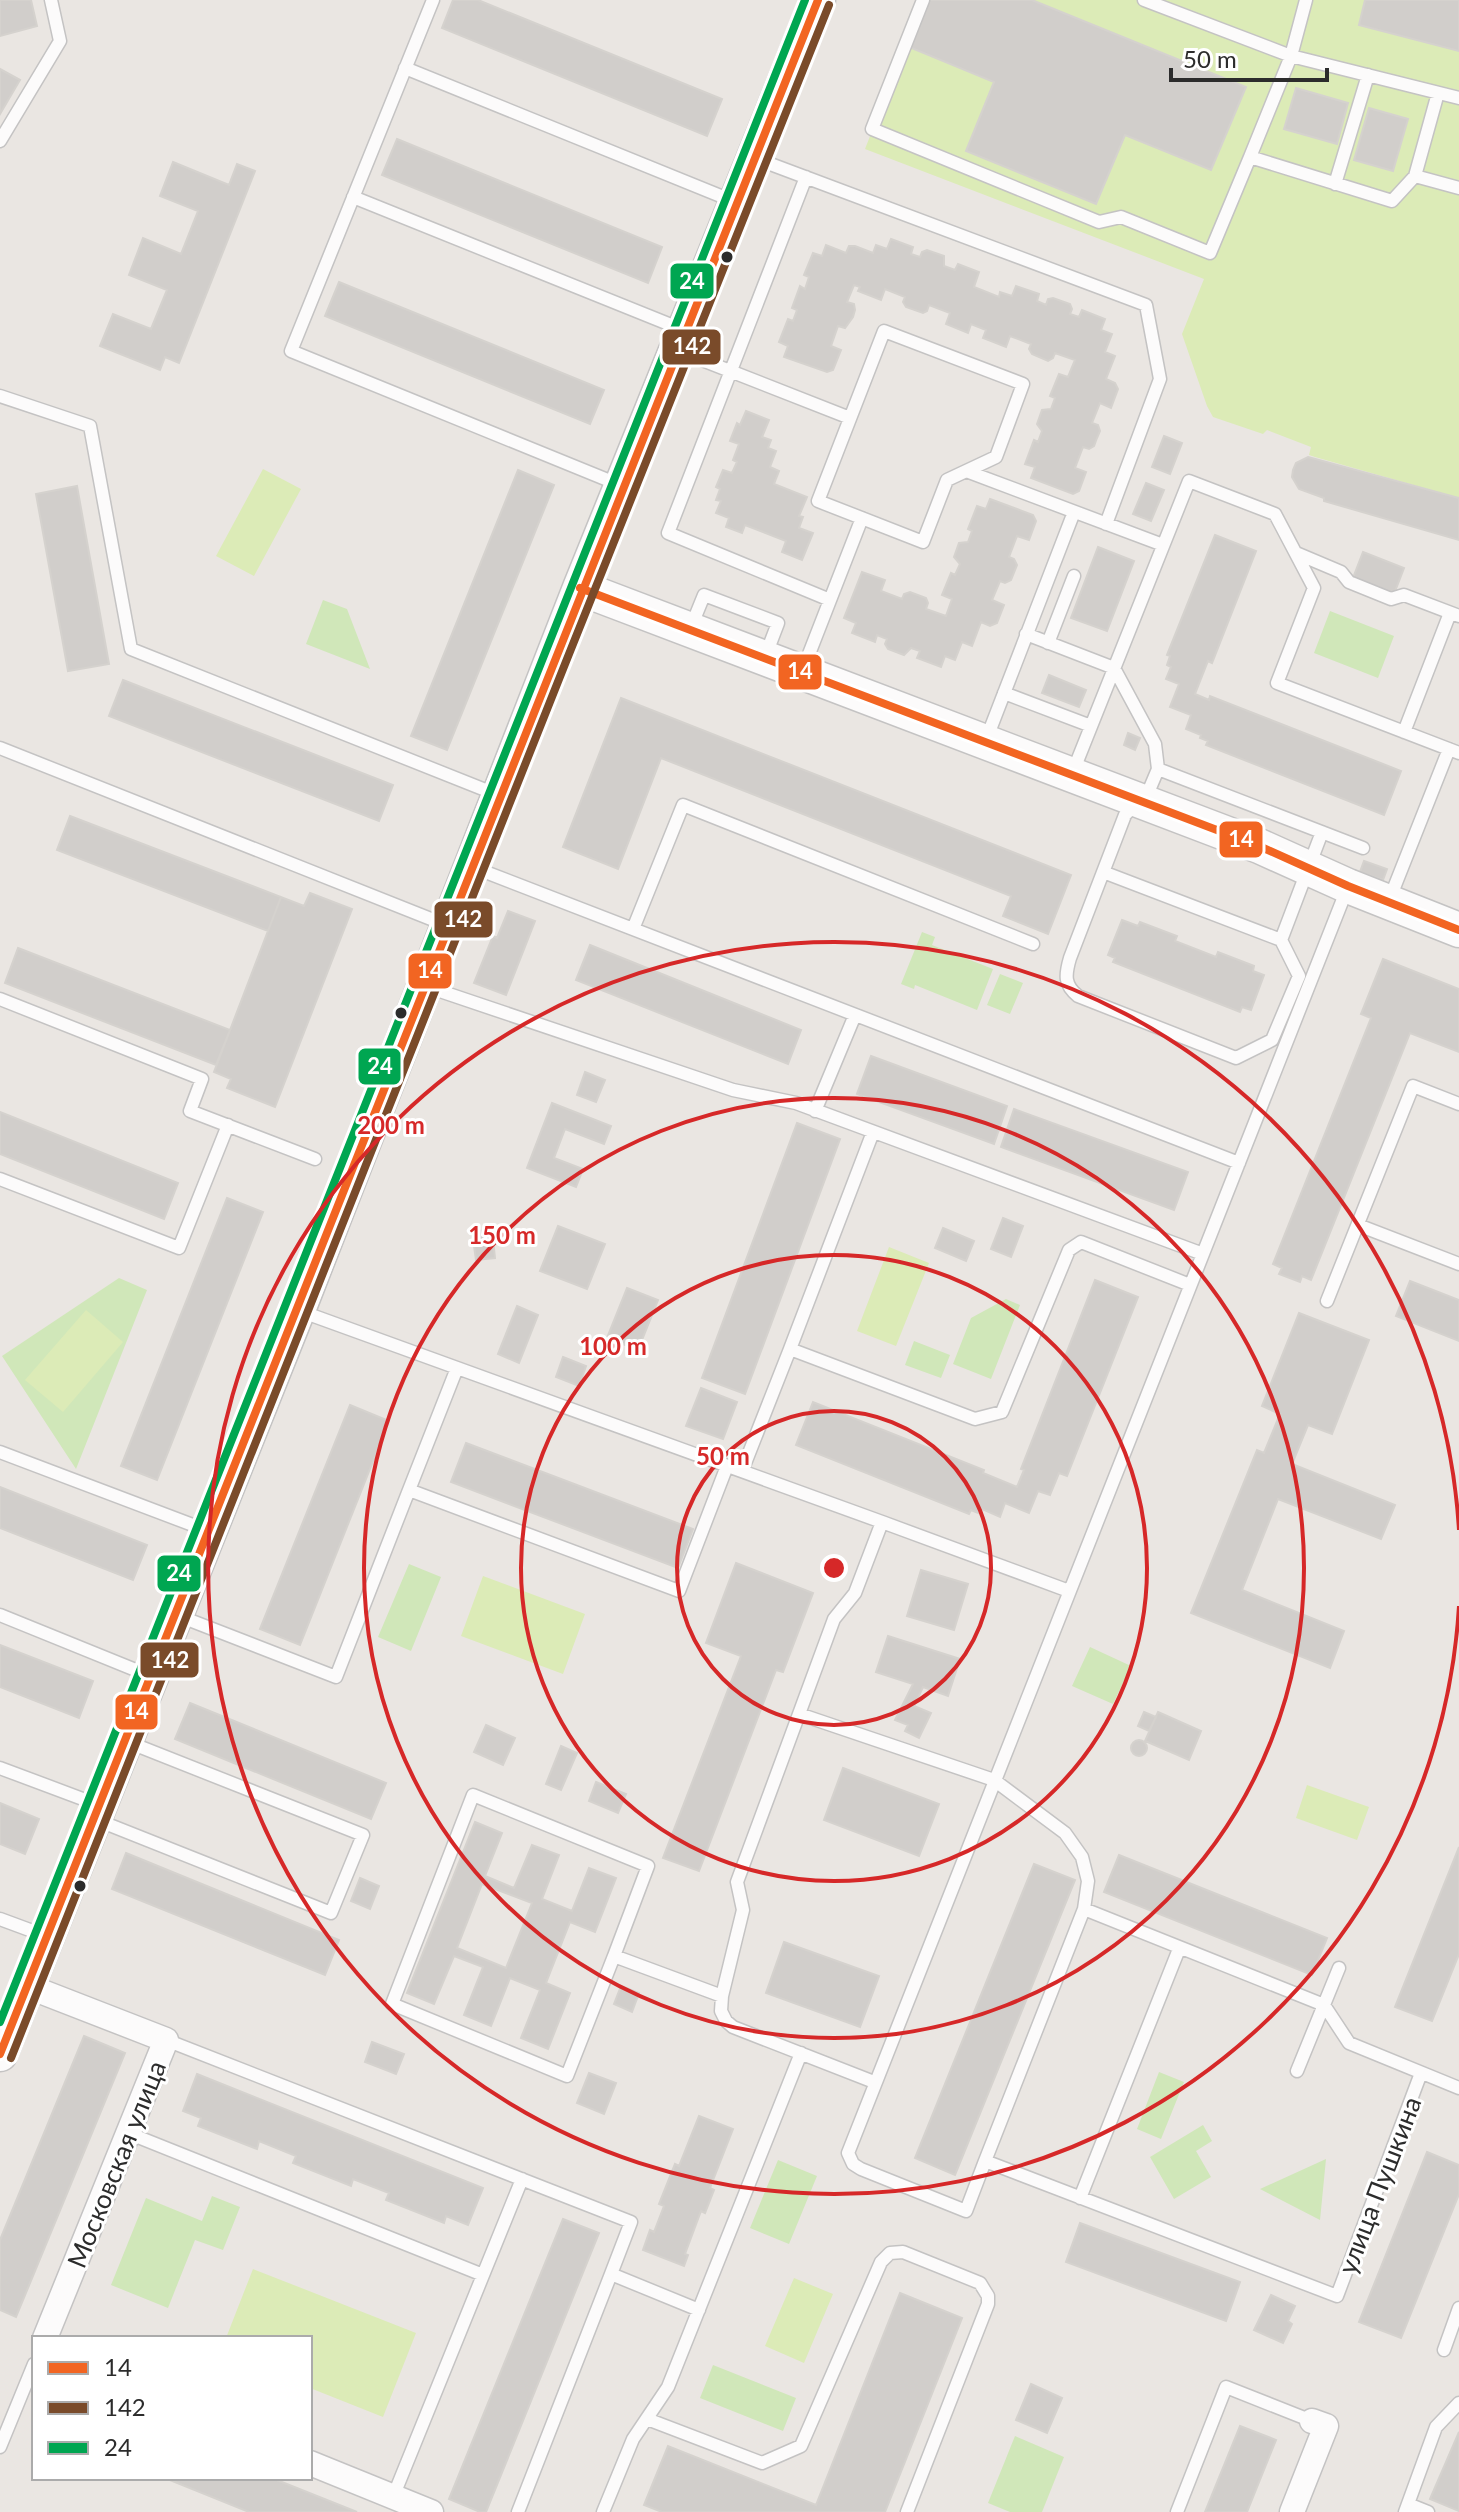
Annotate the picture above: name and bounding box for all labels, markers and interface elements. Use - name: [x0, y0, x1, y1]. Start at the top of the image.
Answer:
- scale bar: [1171, 32, 1327, 82]
- text: 50 m: [1183, 44, 1237, 73]
- unlabelled marker: [719, 249, 735, 265]
- line badge: 24: [669, 262, 715, 300]
- text: 24: [679, 267, 705, 294]
- line badge: 142: [661, 328, 722, 366]
- text: 142: [673, 332, 711, 359]
- line badge: 14: [777, 653, 823, 691]
- text: 14: [787, 657, 813, 684]
- line badge: 14: [1218, 820, 1264, 859]
- text: 14: [1228, 825, 1254, 852]
- line badge: 142: [433, 900, 494, 939]
- text: 142: [444, 905, 482, 932]
- line badge: 14: [407, 952, 453, 990]
- text: 14: [417, 956, 443, 983]
- unlabelled marker: [393, 1005, 409, 1021]
- line badge: 24: [357, 1047, 402, 1086]
- text: 24: [367, 1052, 393, 1079]
- text: 200 m: [357, 1110, 425, 1139]
- text: 150 m: [468, 1220, 536, 1249]
- text: 100 m: [579, 1331, 647, 1360]
- text: 50 m: [696, 1441, 750, 1470]
- line badge: 24: [156, 1554, 202, 1593]
- centre of rings: [820, 1554, 848, 1582]
- text: 24: [166, 1559, 192, 1586]
- line badge: 142: [139, 1641, 200, 1679]
- text: 142: [151, 1646, 189, 1673]
- line badge: 14: [114, 1693, 159, 1731]
- text: 14: [123, 1697, 149, 1724]
- unlabelled marker: [72, 1878, 88, 1894]
- street label: Московская улица: [60, 2056, 172, 2272]
- street label: улица Пушкина: [1331, 2092, 1427, 2278]
- legend: [32, 2336, 312, 2480]
- text: 14: [104, 2352, 132, 2381]
- text: 142: [104, 2392, 146, 2421]
- text: 24: [104, 2432, 132, 2461]

